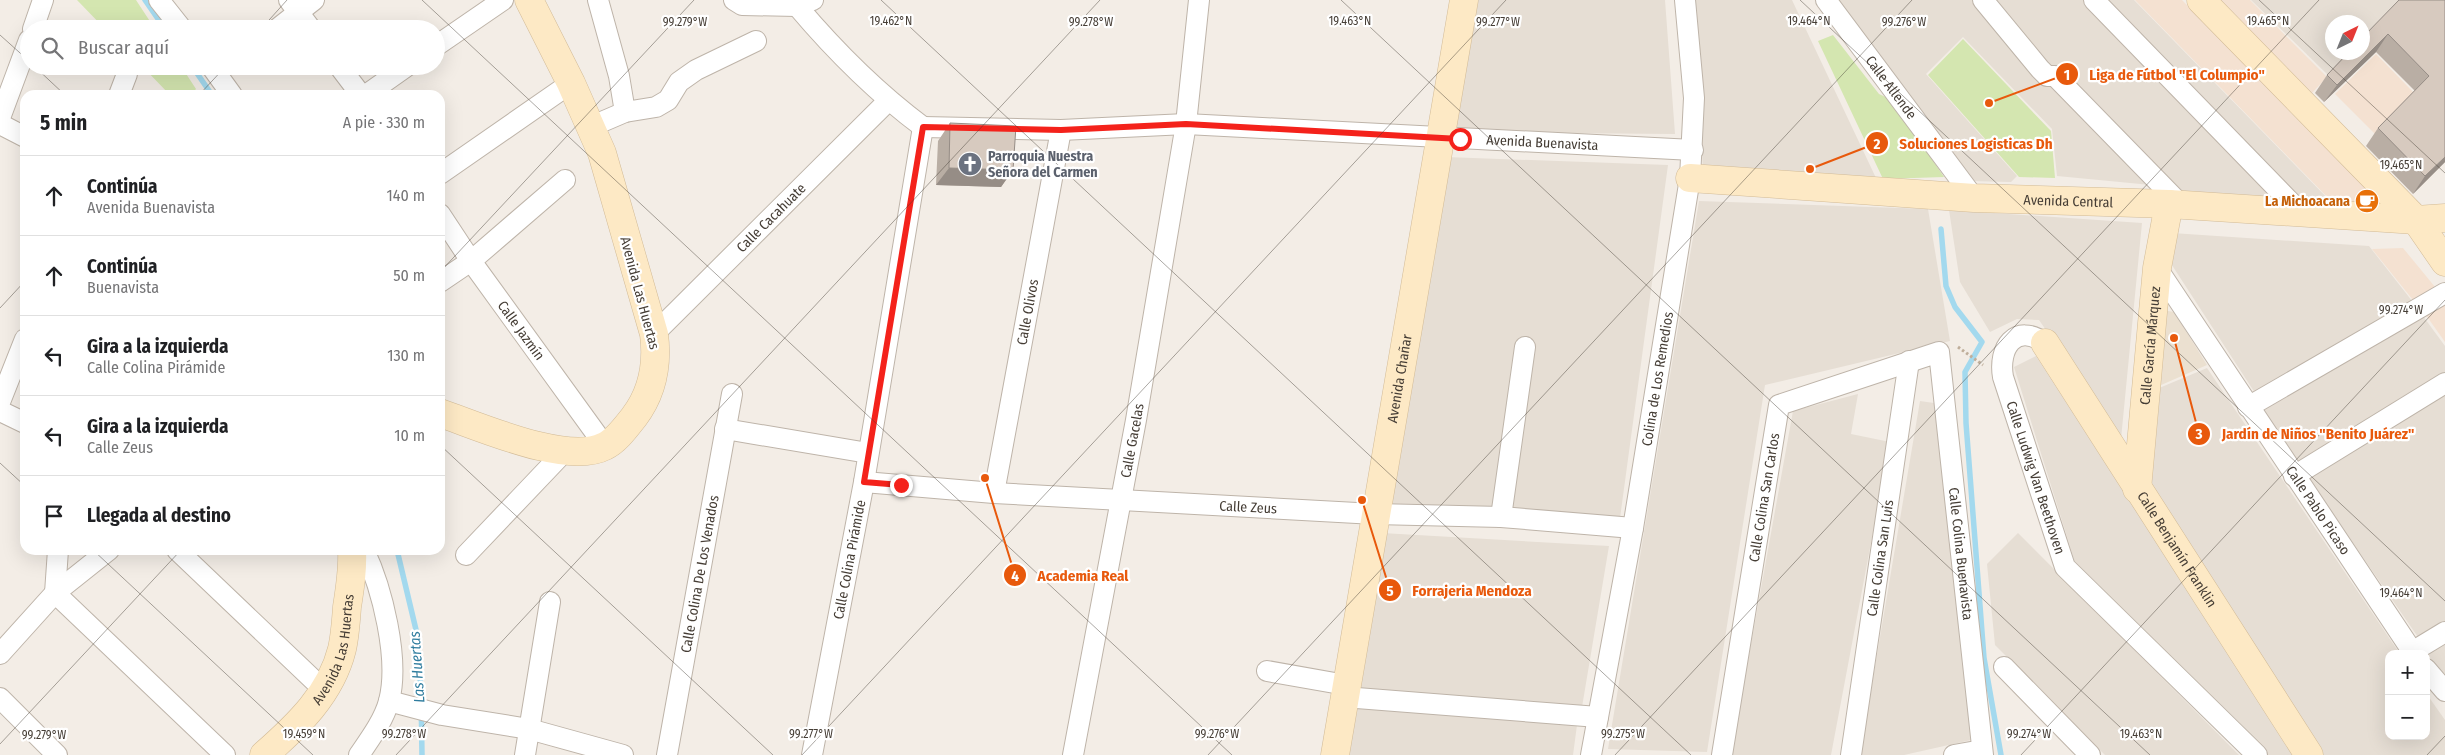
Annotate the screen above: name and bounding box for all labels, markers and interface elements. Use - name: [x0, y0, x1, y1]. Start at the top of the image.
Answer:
- text: 19.462°N: [870, 14, 912, 28]
- text: 19.463°N: [1329, 14, 1371, 28]
- text: 19.464°N: [1787, 14, 1831, 28]
- text: 19.465°N: [2247, 14, 2289, 28]
- text: 99.279°W: [663, 15, 707, 29]
- text: 99.278°W: [1069, 15, 1113, 29]
- text: 99.277°W: [1476, 15, 1520, 29]
- text: 99.276°W: [1882, 15, 1926, 29]
- north arrow: [2325, 15, 2370, 60]
- search box: [20, 20, 445, 75]
- icon: search: [38, 34, 66, 62]
- text: Buscar aquí: [78, 36, 169, 59]
- street label: Calle Allende: [1862, 53, 1920, 123]
- callout: Liga de Fútbol "El Columpio": [2054, 59, 2275, 89]
- text: 1: [2064, 66, 2070, 84]
- text: Liga de Fútbol "El Columpio": [2089, 66, 2265, 84]
- text: 5 min: [40, 110, 87, 136]
- text: A pie · 330 m: [343, 113, 425, 132]
- route start: [1449, 128, 1472, 151]
- callout: Soluciones Logisticas Dh: [1865, 128, 2063, 158]
- street label: Avenida Buenavista: [1486, 131, 1599, 154]
- text: 2: [1873, 135, 1881, 153]
- text: Soluciones Logisticas Dh: [1899, 135, 2053, 153]
- place label: Parroquia Nuestra Señora del Carmen: [988, 148, 1098, 181]
- church icon: Parroquia Nuestra Señora del Carmen: [957, 151, 983, 177]
- text: 19.465°N: [2380, 158, 2422, 172]
- text: Continúa: [87, 175, 158, 198]
- street label: Calle Cacahuate: [733, 180, 809, 256]
- icon: ahead: [40, 182, 68, 210]
- text: 140 m: [387, 186, 425, 205]
- cafe icon: La Michoacana: [2354, 188, 2380, 214]
- street label: Avenida Central: [2023, 192, 2114, 211]
- place label: La Michoacana: [2265, 193, 2350, 210]
- text: Avenida Buenavista: [87, 198, 215, 217]
- street label: Avenida Las Huertas: [616, 235, 663, 351]
- text: Continúa: [87, 255, 158, 278]
- icon: ahead: [40, 262, 68, 290]
- text: 50 m: [393, 266, 425, 285]
- text: Buenavista: [87, 278, 159, 297]
- street label: Calle Olivos: [1013, 278, 1042, 347]
- street label: Calle García Márquez: [2137, 285, 2164, 406]
- street label: Calle Jazmín: [494, 298, 548, 364]
- text: 99.274°W: [2379, 303, 2423, 317]
- street label: Colina de Los Remedios: [1638, 311, 1677, 447]
- street label: Avenida Chañar: [1384, 333, 1416, 424]
- text: Gira a la izquierda: [87, 335, 229, 358]
- icon: left: [40, 342, 68, 370]
- text: 130 m: [387, 346, 425, 365]
- text: Calle Colina Pirámide: [87, 358, 225, 377]
- street label: Calle Ludwig Van Beethoven: [2002, 399, 2068, 557]
- street label: Calle Gacelas: [1117, 402, 1148, 479]
- text: Gira a la izquierda: [87, 415, 229, 438]
- callout: Jardín de Niños "Benito Juárez": [2186, 419, 2424, 449]
- icon: left: [40, 422, 68, 450]
- text: 3: [2194, 425, 2203, 443]
- text: Jardín de Niños "Benito Juárez": [2221, 425, 2414, 443]
- text: 10 m: [394, 426, 425, 445]
- street label: Calle Colina San Carlos: [1746, 432, 1783, 563]
- text: Calle Zeus: [87, 438, 153, 457]
- street label: Calle Pablo Picaso: [2282, 463, 2354, 558]
- route end: [890, 474, 913, 497]
- street label: Calle Colina Buenavista: [1945, 486, 1976, 621]
- street label: Calle Benjamín Franklin: [2133, 488, 2220, 611]
- street label: Calle Colina De Los Venados: [678, 494, 723, 654]
- street label: Calle Zeus: [1219, 497, 1277, 518]
- street label: Calle Colina Pirámide: [830, 498, 869, 621]
- street label: Calle Colina San Luis: [1863, 499, 1897, 618]
- icon: arrive: [40, 502, 68, 530]
- text: Llegada al destino: [87, 504, 231, 527]
- callout: Academia Real: [1003, 560, 1138, 590]
- text: 4: [1011, 567, 1019, 585]
- text: Academia Real: [1037, 567, 1129, 585]
- callout: Forrajeria Mendoza: [1377, 575, 1541, 605]
- text: 5: [1386, 582, 1394, 600]
- text: Forrajeria Mendoza: [1412, 582, 1532, 600]
- text: 19.464°N: [2379, 586, 2423, 600]
- street label: Avenida Las Huertas: [309, 593, 358, 708]
- water label: Las Huertas: [405, 630, 428, 703]
- map controls: [2385, 650, 2430, 740]
- button: +: [2385, 650, 2430, 695]
- button: −: [2385, 695, 2430, 740]
- text: 19.459°N: [283, 727, 325, 741]
- text: 99.278°W: [382, 727, 426, 741]
- text: 99.277°W: [789, 727, 833, 741]
- text: 99.276°W: [1195, 727, 1239, 741]
- text: 99.275°W: [1601, 727, 1645, 741]
- text: 99.274°W: [2007, 727, 2051, 741]
- text: 19.463°N: [2120, 727, 2162, 741]
- text: 99.279°W: [22, 728, 66, 742]

